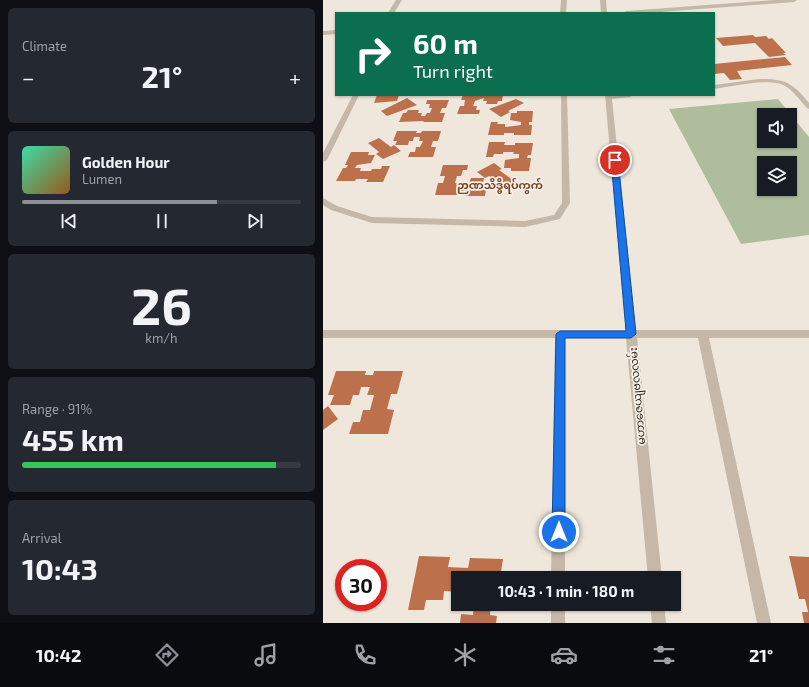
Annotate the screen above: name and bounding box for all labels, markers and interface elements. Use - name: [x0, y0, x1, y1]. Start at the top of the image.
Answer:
- text: 60 m: [413, 26, 478, 60]
- icon: right: [347, 28, 399, 80]
- text: Climate: [22, 38, 67, 54]
- text: 21°: [142, 58, 182, 94]
- text: Turn right: [413, 60, 493, 82]
- text: −: [22, 64, 35, 90]
- text: +: [289, 64, 301, 90]
- map controls: [757, 108, 797, 196]
- button: sound: [757, 108, 797, 148]
- pin: [598, 143, 632, 177]
- icon: arrive: [604, 149, 626, 171]
- text: Golden Hour: [82, 153, 170, 171]
- button: layers: [757, 156, 797, 196]
- text: Lumen: [82, 171, 122, 187]
- district label: ဉာဏသိဒ္ဓိရပ်ကွက်: [457, 178, 543, 195]
- icon: previous: [58, 210, 80, 232]
- icon: pause: [151, 210, 173, 232]
- icon: next: [244, 210, 266, 232]
- text: 26: [131, 273, 192, 335]
- text: km/h: [145, 330, 178, 346]
- street label: မဟာဇေယျဗလလမ်း: [626, 346, 650, 445]
- text: Range · 91%: [22, 401, 92, 417]
- text: 455 km: [22, 421, 124, 457]
- position arrow: [538, 511, 580, 553]
- text: Arrival: [22, 530, 62, 546]
- text: 10:43: [22, 550, 98, 586]
- speed limit sign: 30: [335, 559, 387, 611]
- text: 10:43 · 1 min · 180 m: [498, 582, 634, 600]
- icon: directions: [153, 641, 181, 669]
- icon: music: [252, 641, 280, 669]
- icon: phone: [351, 641, 379, 669]
- icon: climate: [451, 641, 479, 669]
- icon: car: [550, 641, 578, 669]
- icon: filters: [650, 641, 678, 669]
- text: 10:42: [36, 644, 81, 666]
- text: 21°: [749, 644, 773, 666]

